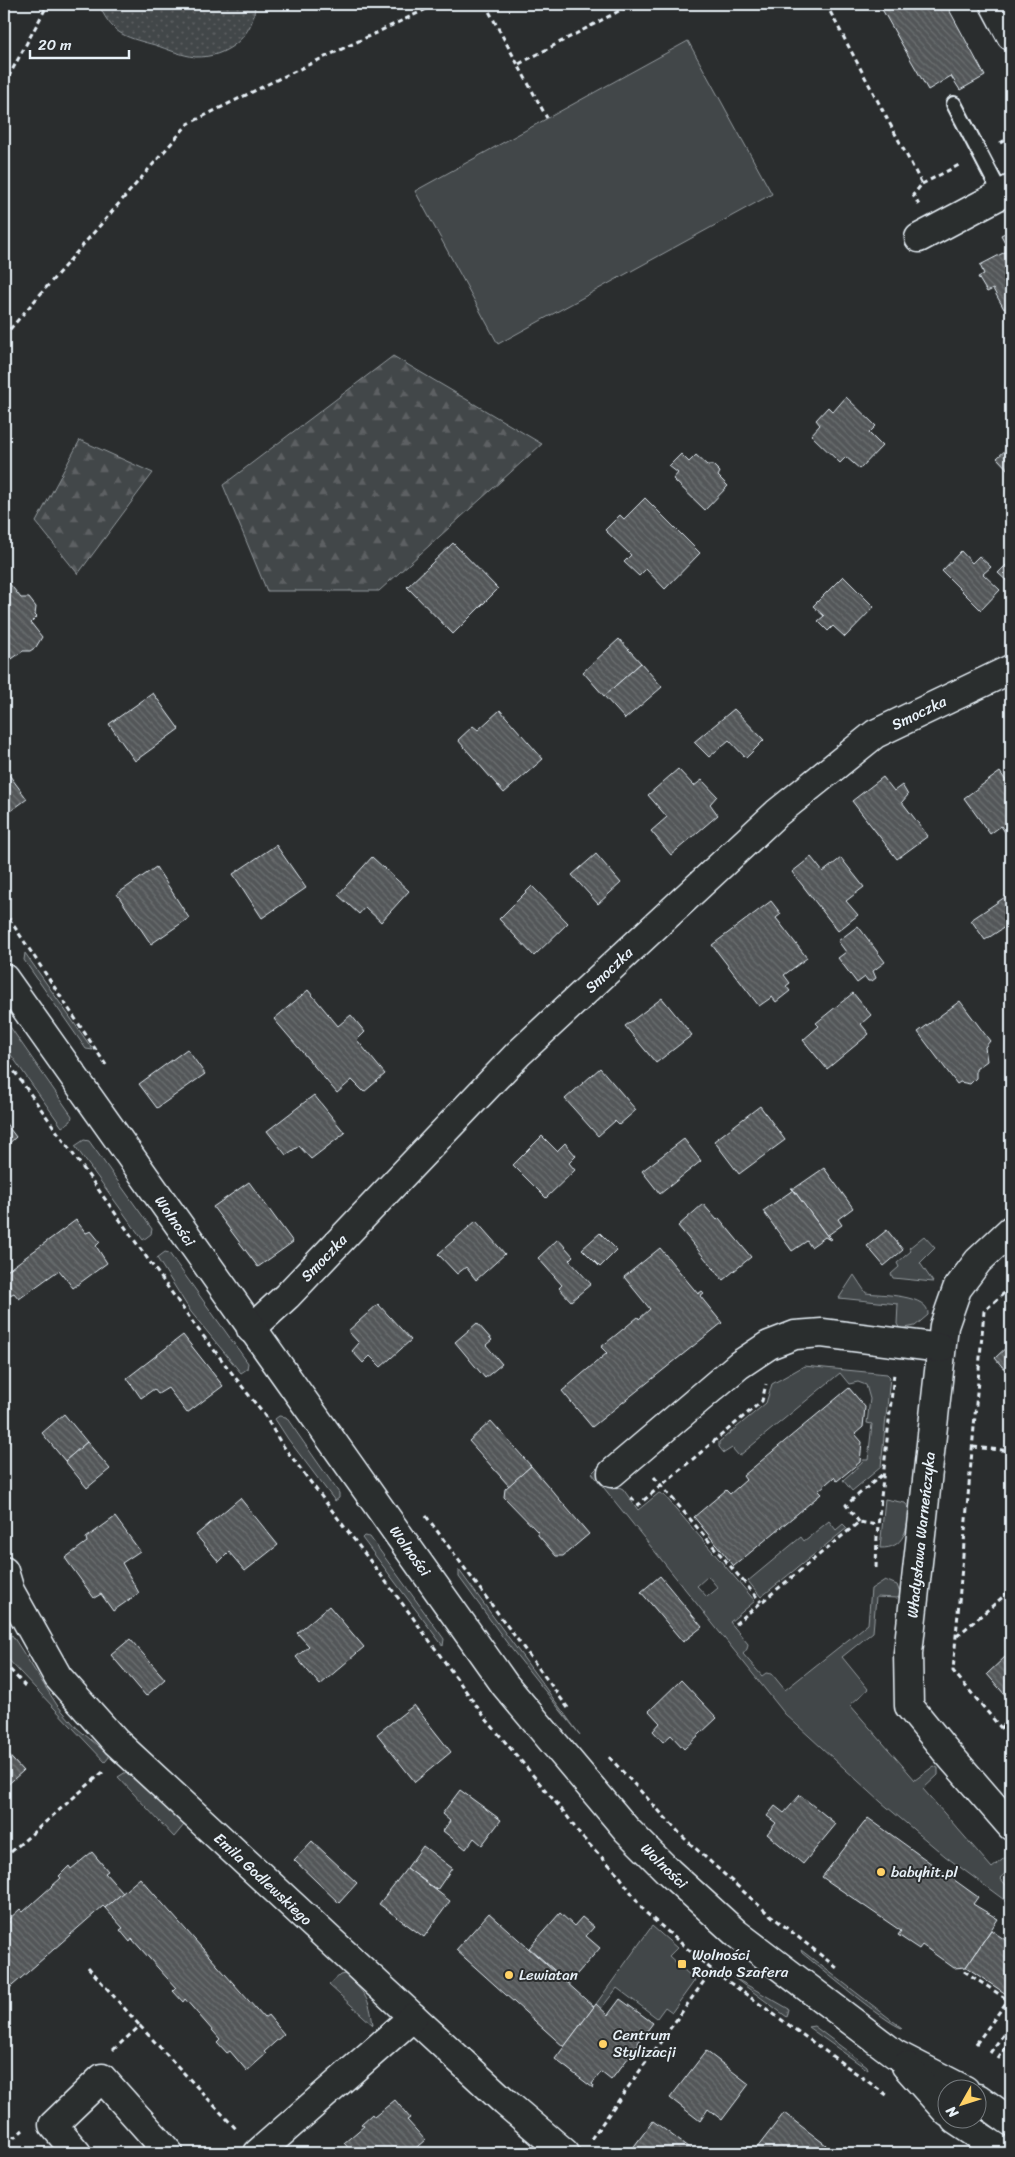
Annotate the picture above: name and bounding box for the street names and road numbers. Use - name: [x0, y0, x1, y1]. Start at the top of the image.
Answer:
- street label: Smoczka: [887, 688, 951, 738]
- street label: Smoczka: [579, 940, 640, 1000]
- street label: Wolności: [148, 1190, 203, 1253]
- street label: Smoczka: [294, 1228, 354, 1288]
- street label: Władysława Warneńczyka: [899, 1450, 943, 1619]
- street label: Wolności: [383, 1520, 438, 1583]
- street label: Emila Godlewskiego: [208, 1826, 319, 1932]
- street label: Wolności: [634, 1837, 694, 1896]

